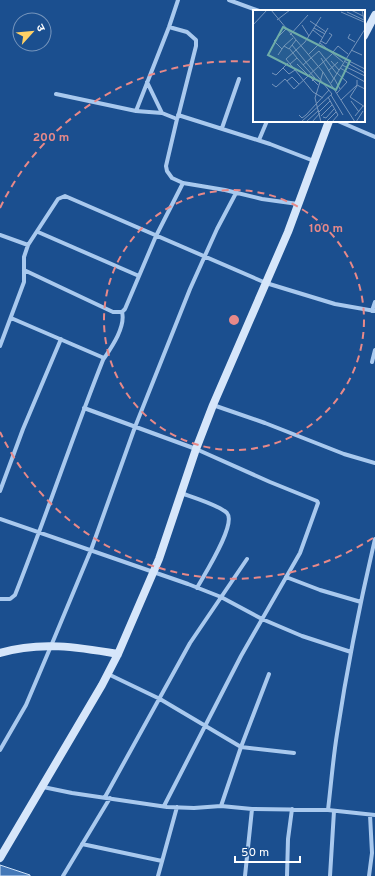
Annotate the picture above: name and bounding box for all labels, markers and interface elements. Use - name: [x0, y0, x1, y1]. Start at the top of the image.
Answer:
- inset map: [253, 10, 365, 122]
- north arrow: [12, 12, 52, 52]
- text: उ: [32, 22, 48, 34]
- text: 200 m: [33, 130, 69, 146]
- text: 100 m: [309, 221, 343, 237]
- centre of rings: [227, 313, 241, 327]
- scale bar: [235, 838, 300, 864]
- text: 50 m: [241, 845, 269, 861]

